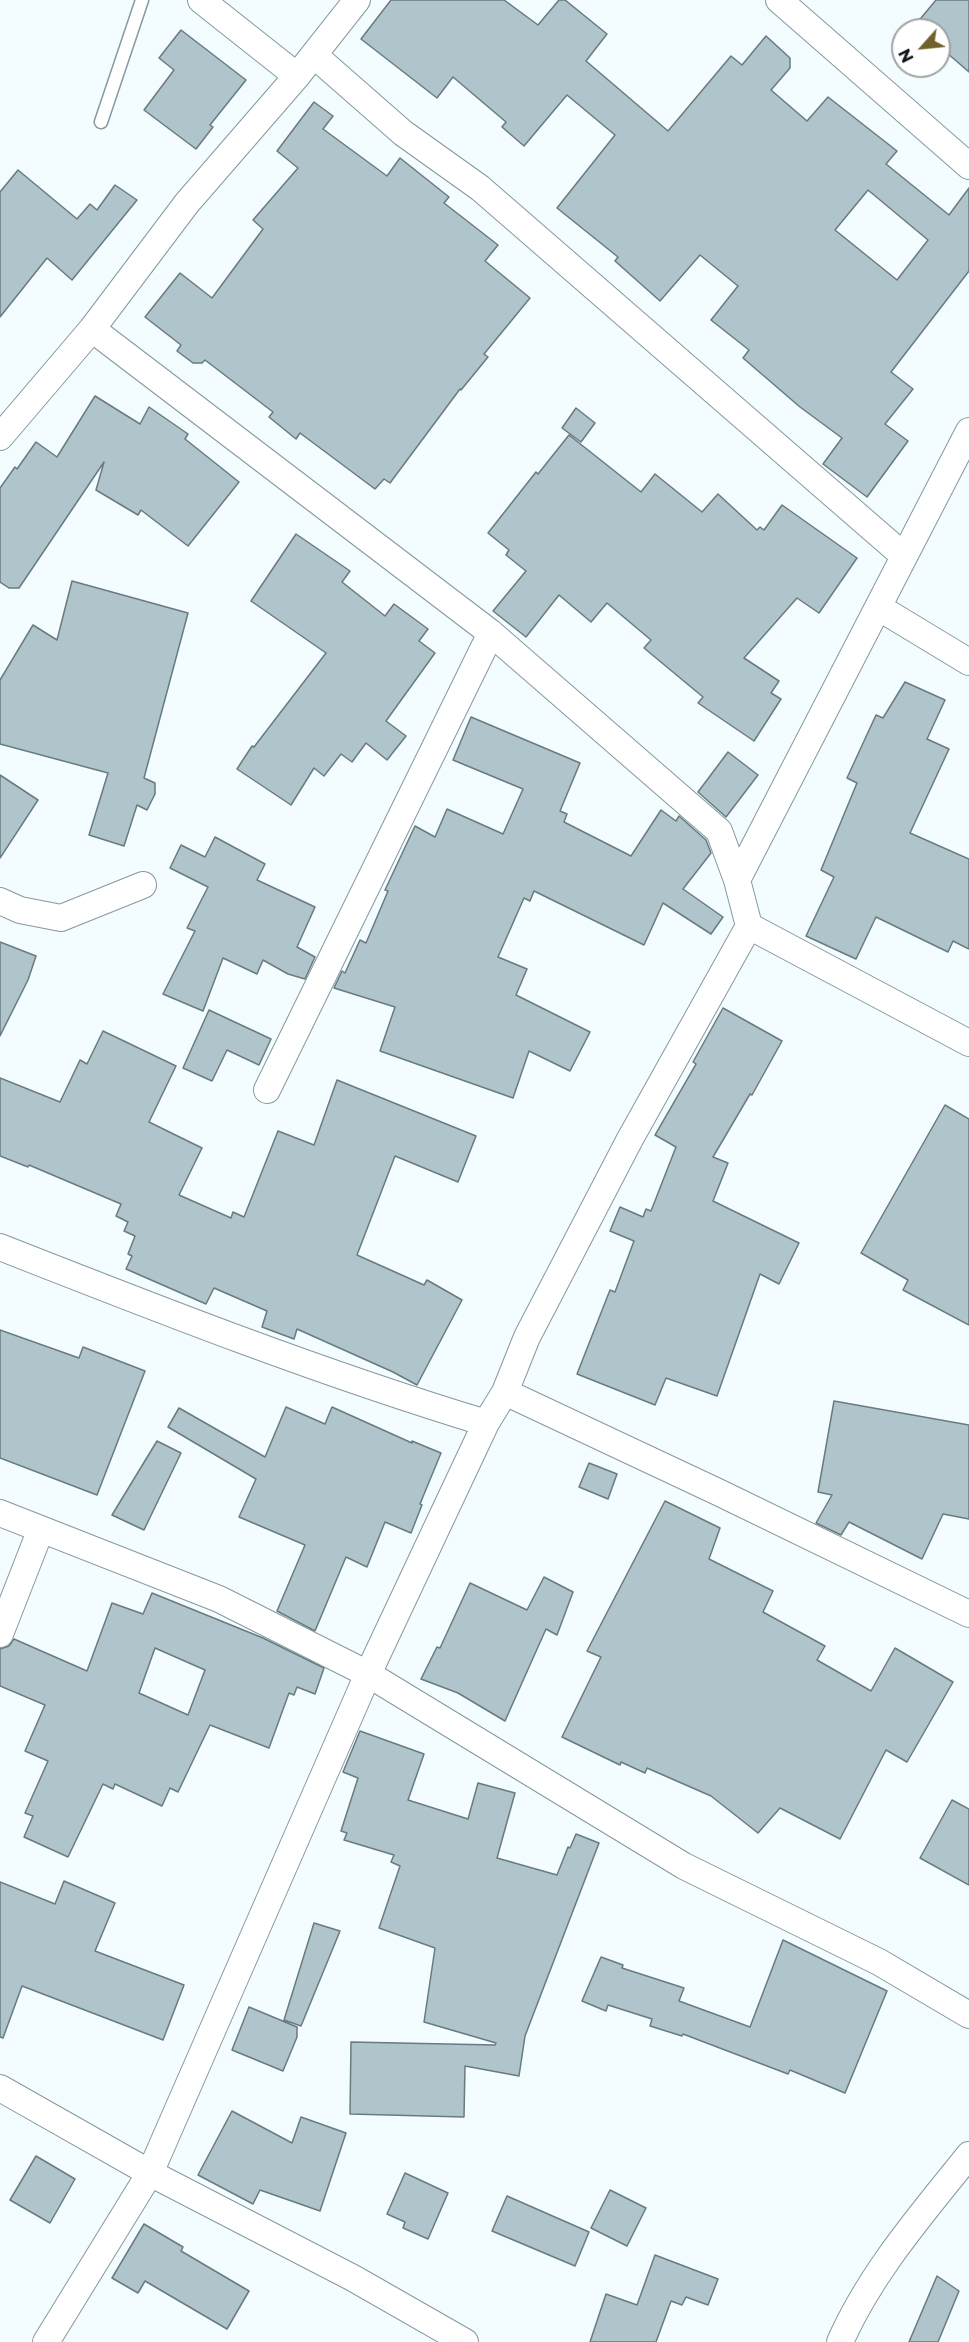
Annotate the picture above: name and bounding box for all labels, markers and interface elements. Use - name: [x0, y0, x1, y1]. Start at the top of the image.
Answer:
- north arrow: [891, 18, 951, 78]
- text: N: [895, 45, 918, 66]

